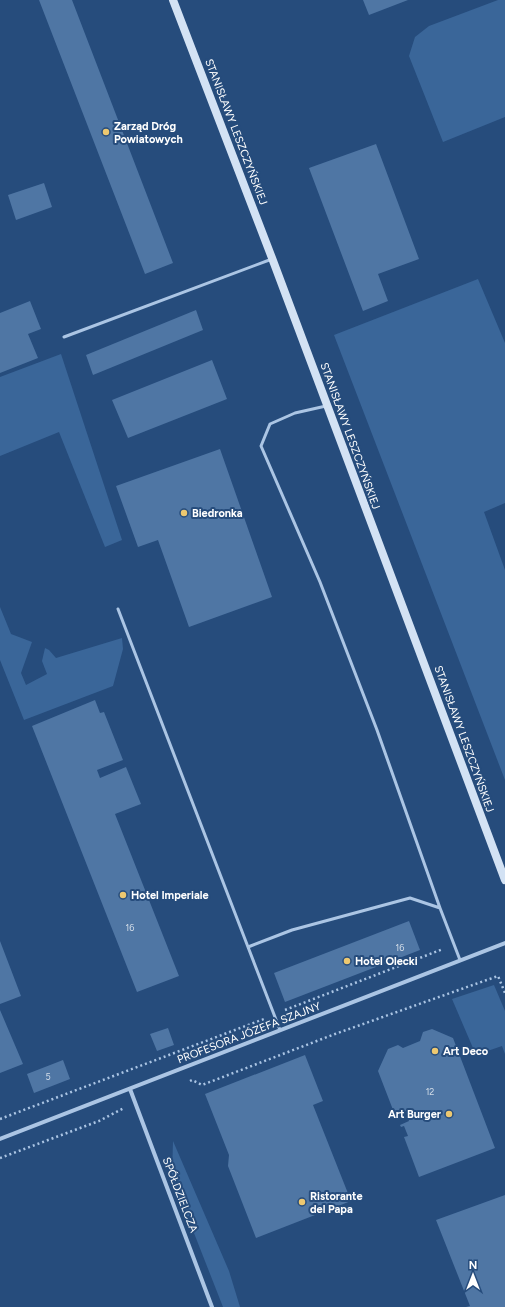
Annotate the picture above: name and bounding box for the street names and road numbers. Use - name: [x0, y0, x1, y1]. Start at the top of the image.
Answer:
- street label: STANISŁAWY LESZCZYŃSKIEJ: [202, 57, 270, 207]
- street label: STANISŁAWY LESZCZYŃSKIEJ: [317, 361, 383, 511]
- street label: STANISŁAWY LESZCZYŃSKIEJ: [431, 664, 497, 814]
- street label: PROFESORA JÓZEFA SZAJNY: [175, 999, 323, 1066]
- street label: SPÓŁDZIELCZA: [160, 1155, 201, 1235]

